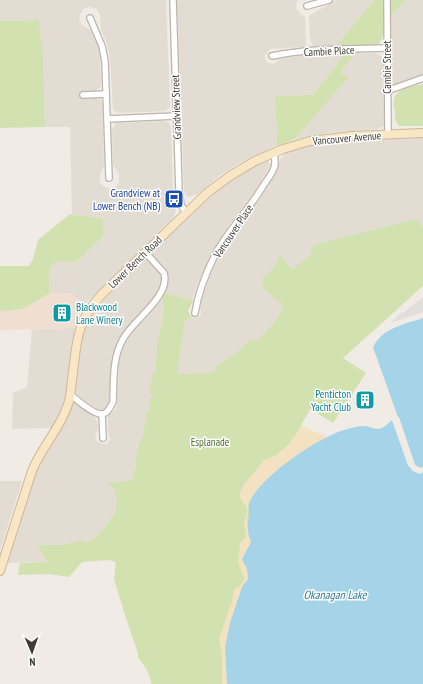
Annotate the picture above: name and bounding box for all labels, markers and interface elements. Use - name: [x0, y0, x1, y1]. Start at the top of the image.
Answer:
- street label: Cambie Street: [380, 40, 394, 94]
- street label: Cambie Place: [303, 43, 355, 59]
- street label: Grandview Street: [168, 74, 184, 140]
- street label: Vancouver Avenue: [311, 128, 382, 148]
- place label: Grandview at Lower Bench (NB): [93, 186, 160, 213]
- bus stop icon: Grandview at Lower Bench (NB): [163, 188, 185, 210]
- street label: Vancouver Place: [209, 201, 256, 261]
- street label: Lower Bench Road: [105, 233, 165, 291]
- place label: Blackwood Lane Winery: [76, 300, 124, 327]
- building icon: Blackwood Lane Winery: [51, 302, 73, 324]
- place label: Penticton Yacht Club: [311, 387, 351, 414]
- building icon: Penticton Yacht Club: [354, 389, 376, 411]
- park label: Esplanade: [191, 435, 230, 449]
- water label: Okanagan Lake: [303, 587, 368, 602]
- north arrow: [12, 632, 52, 672]
- text: N: [29, 655, 36, 669]

